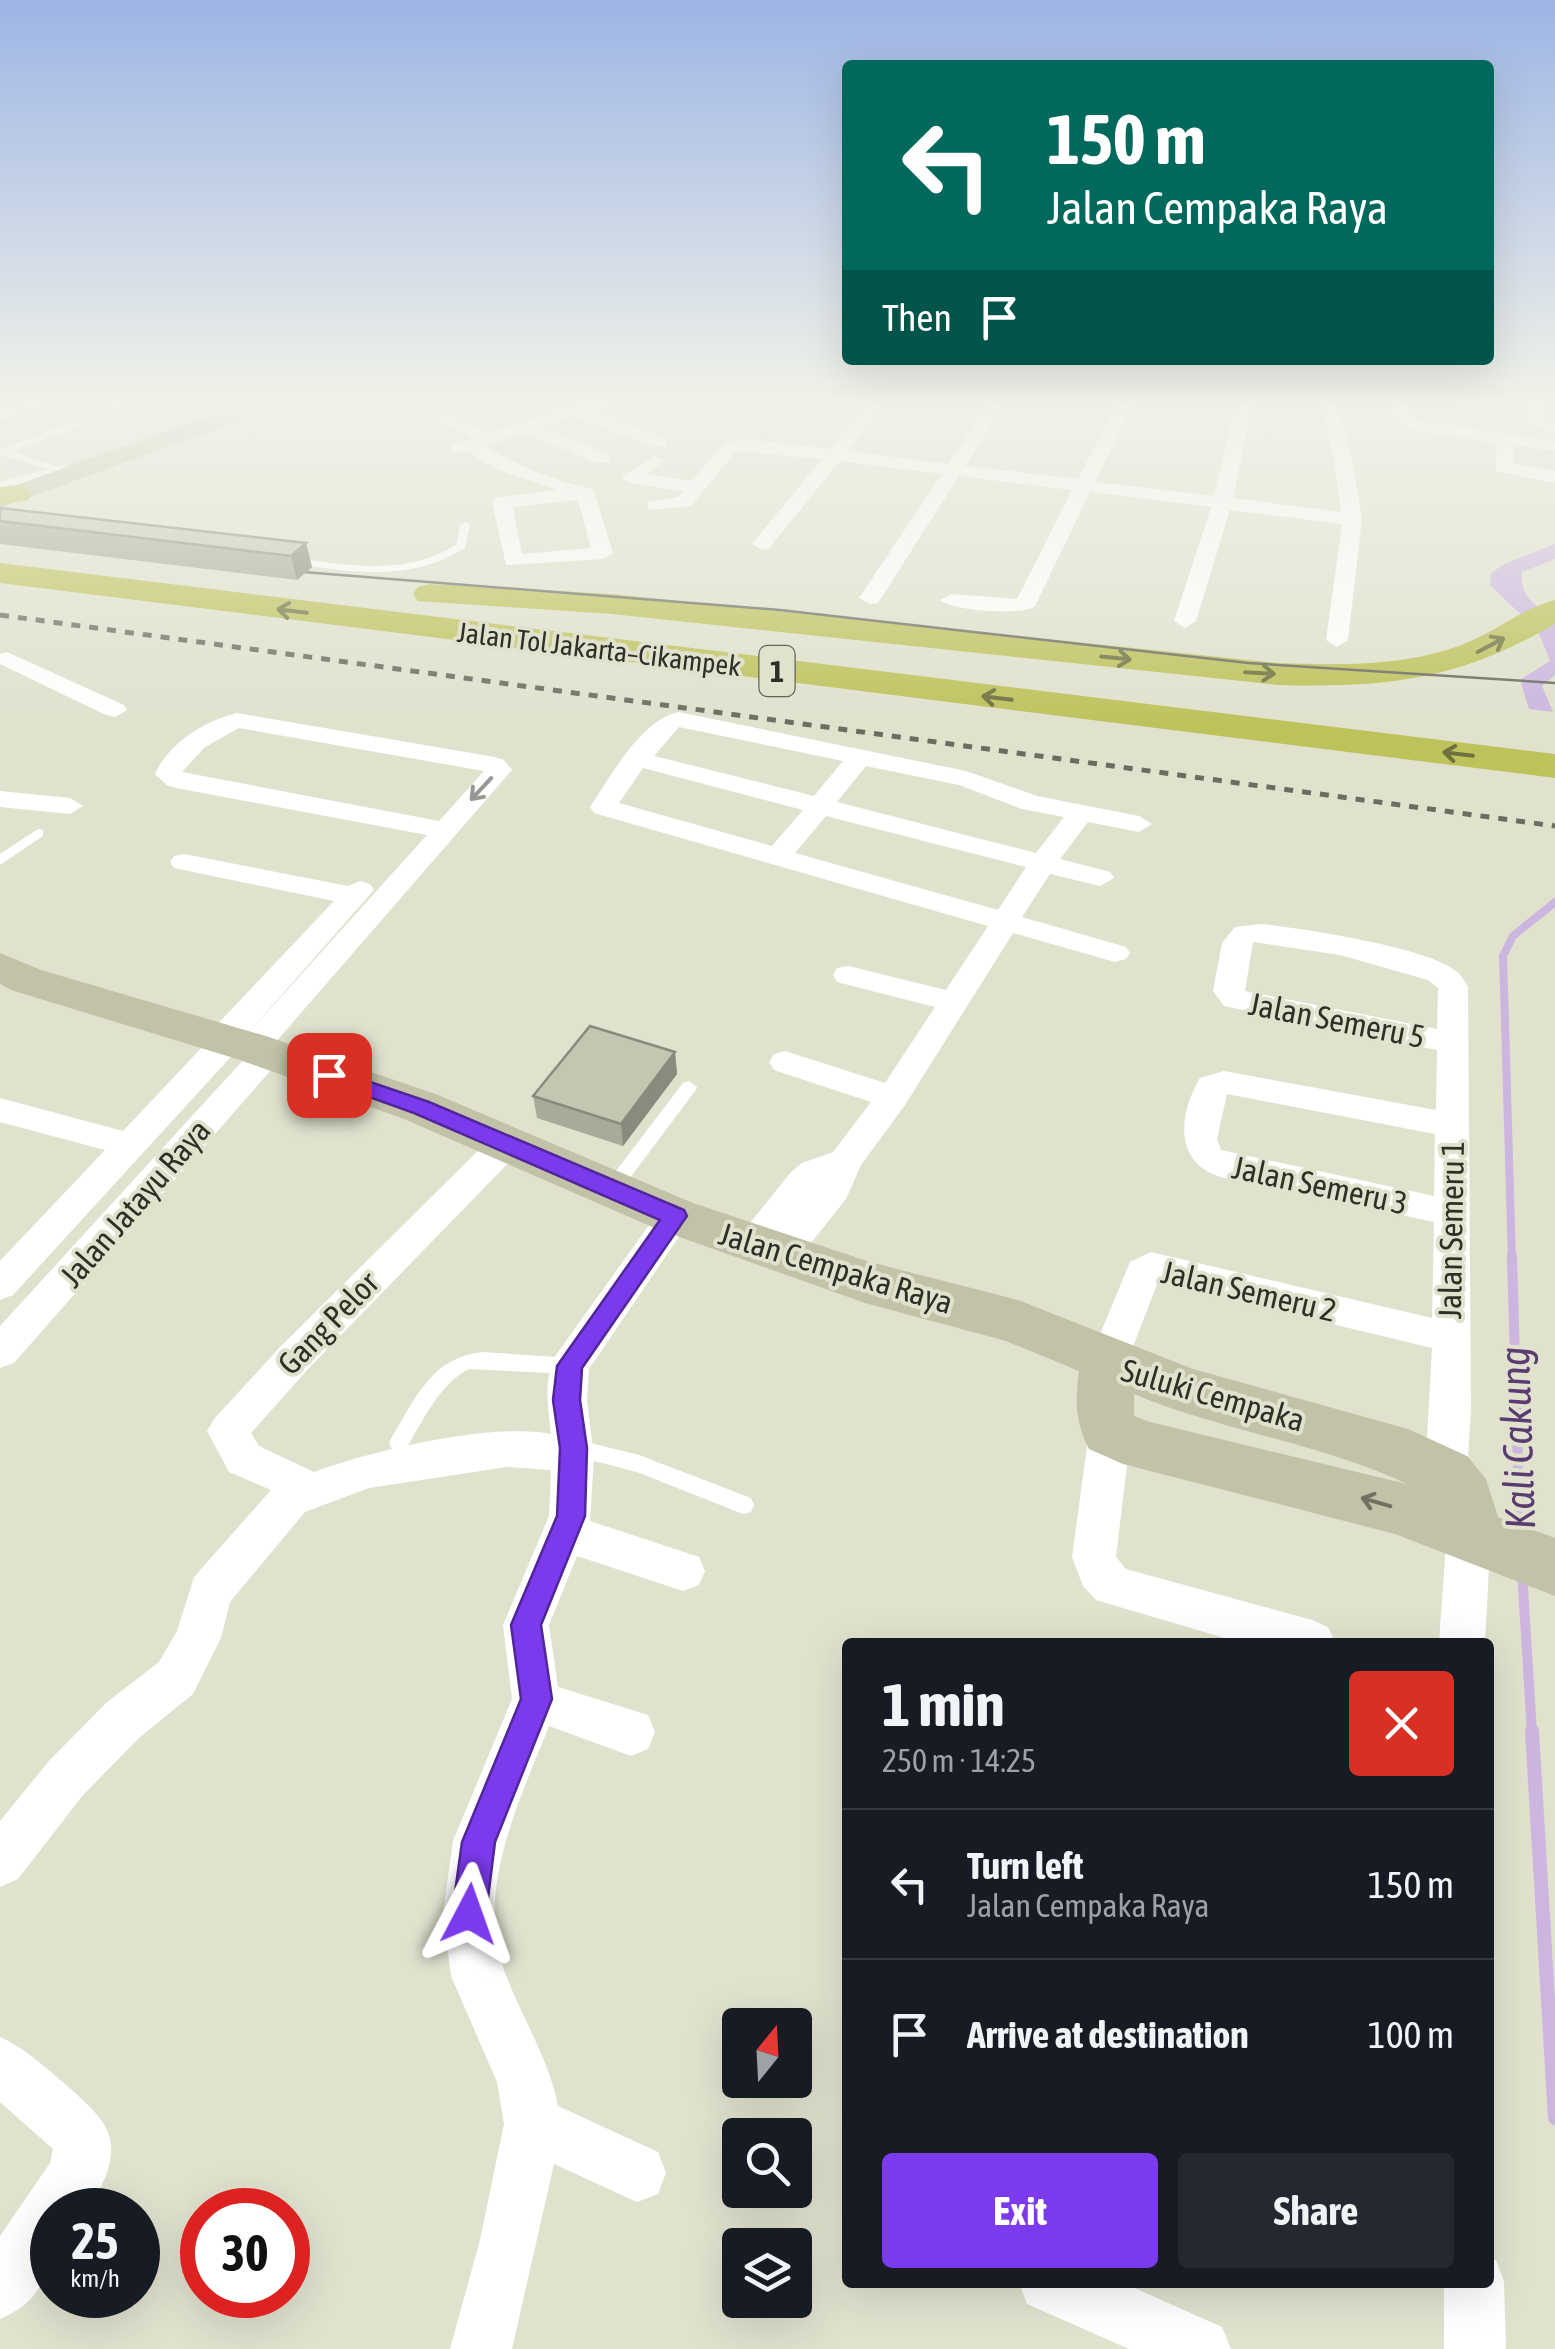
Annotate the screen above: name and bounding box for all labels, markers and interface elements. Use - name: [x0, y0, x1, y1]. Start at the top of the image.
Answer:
- text: 150 m: [1047, 99, 1206, 179]
- icon: left: [882, 100, 1012, 230]
- text: Jalan Cempaka Raya: [1047, 182, 1388, 234]
- icon: arrive: [972, 290, 1027, 345]
- text: Then: [882, 296, 952, 339]
- one-way arrow: [276, 601, 309, 620]
- street label: Jalan Tol Jakarta–Cikampek: [455, 616, 743, 682]
- one-way arrow: [1475, 634, 1505, 654]
- road number: 1: [760, 646, 794, 696]
- one-way arrow: [1099, 649, 1131, 668]
- one-way arrow: [1244, 664, 1276, 683]
- one-way arrow: [981, 688, 1013, 706]
- one-way arrow: [1443, 744, 1475, 763]
- one-way arrow: [470, 776, 493, 801]
- street label: Jalan Semeru 5: [1246, 985, 1428, 1055]
- pin: [287, 1033, 372, 1118]
- icon: arrive: [302, 1048, 357, 1103]
- street label: Jalan Jatayu Raya: [52, 1112, 218, 1294]
- street label: Jalan Semeru 1: [1431, 1141, 1471, 1319]
- street label: Jalan Semeru 3: [1229, 1148, 1411, 1222]
- street label: Jalan Cempaka Raya: [715, 1215, 957, 1321]
- street label: Jalan Semeru 2: [1158, 1253, 1340, 1329]
- street label: Gang Pelor: [270, 1264, 386, 1382]
- water label: Kali Cakung: [1490, 1346, 1544, 1530]
- street label: Suluki Cempaka: [1117, 1351, 1309, 1439]
- one-way arrow: [1361, 1491, 1392, 1510]
- text: 1 min: [882, 1670, 1005, 1739]
- button: close: [1349, 1671, 1454, 1776]
- text: 250 m · 14:25: [882, 1742, 1036, 1779]
- text: Turn left: [967, 1844, 1083, 1887]
- icon: left: [882, 1857, 937, 1912]
- position arrow: [417, 1862, 521, 1966]
- text: 150 m: [1368, 1863, 1454, 1906]
- text: Jalan Cempaka Raya: [967, 1887, 1209, 1924]
- icon: arrive: [882, 2007, 937, 2062]
- north arrow: [722, 2008, 812, 2098]
- map controls: [722, 2008, 812, 2318]
- text: Arrive at destination: [967, 2013, 1249, 2056]
- text: 100 m: [1368, 2013, 1454, 2056]
- button: search: [722, 2118, 812, 2208]
- button: Exit: [882, 2153, 1158, 2268]
- button: Share: [1178, 2153, 1454, 2268]
- speed limit sign: 30: [180, 2188, 310, 2318]
- text: 25: [71, 2212, 118, 2270]
- button: layers: [722, 2228, 812, 2318]
- text: km/h: [70, 2264, 120, 2292]

